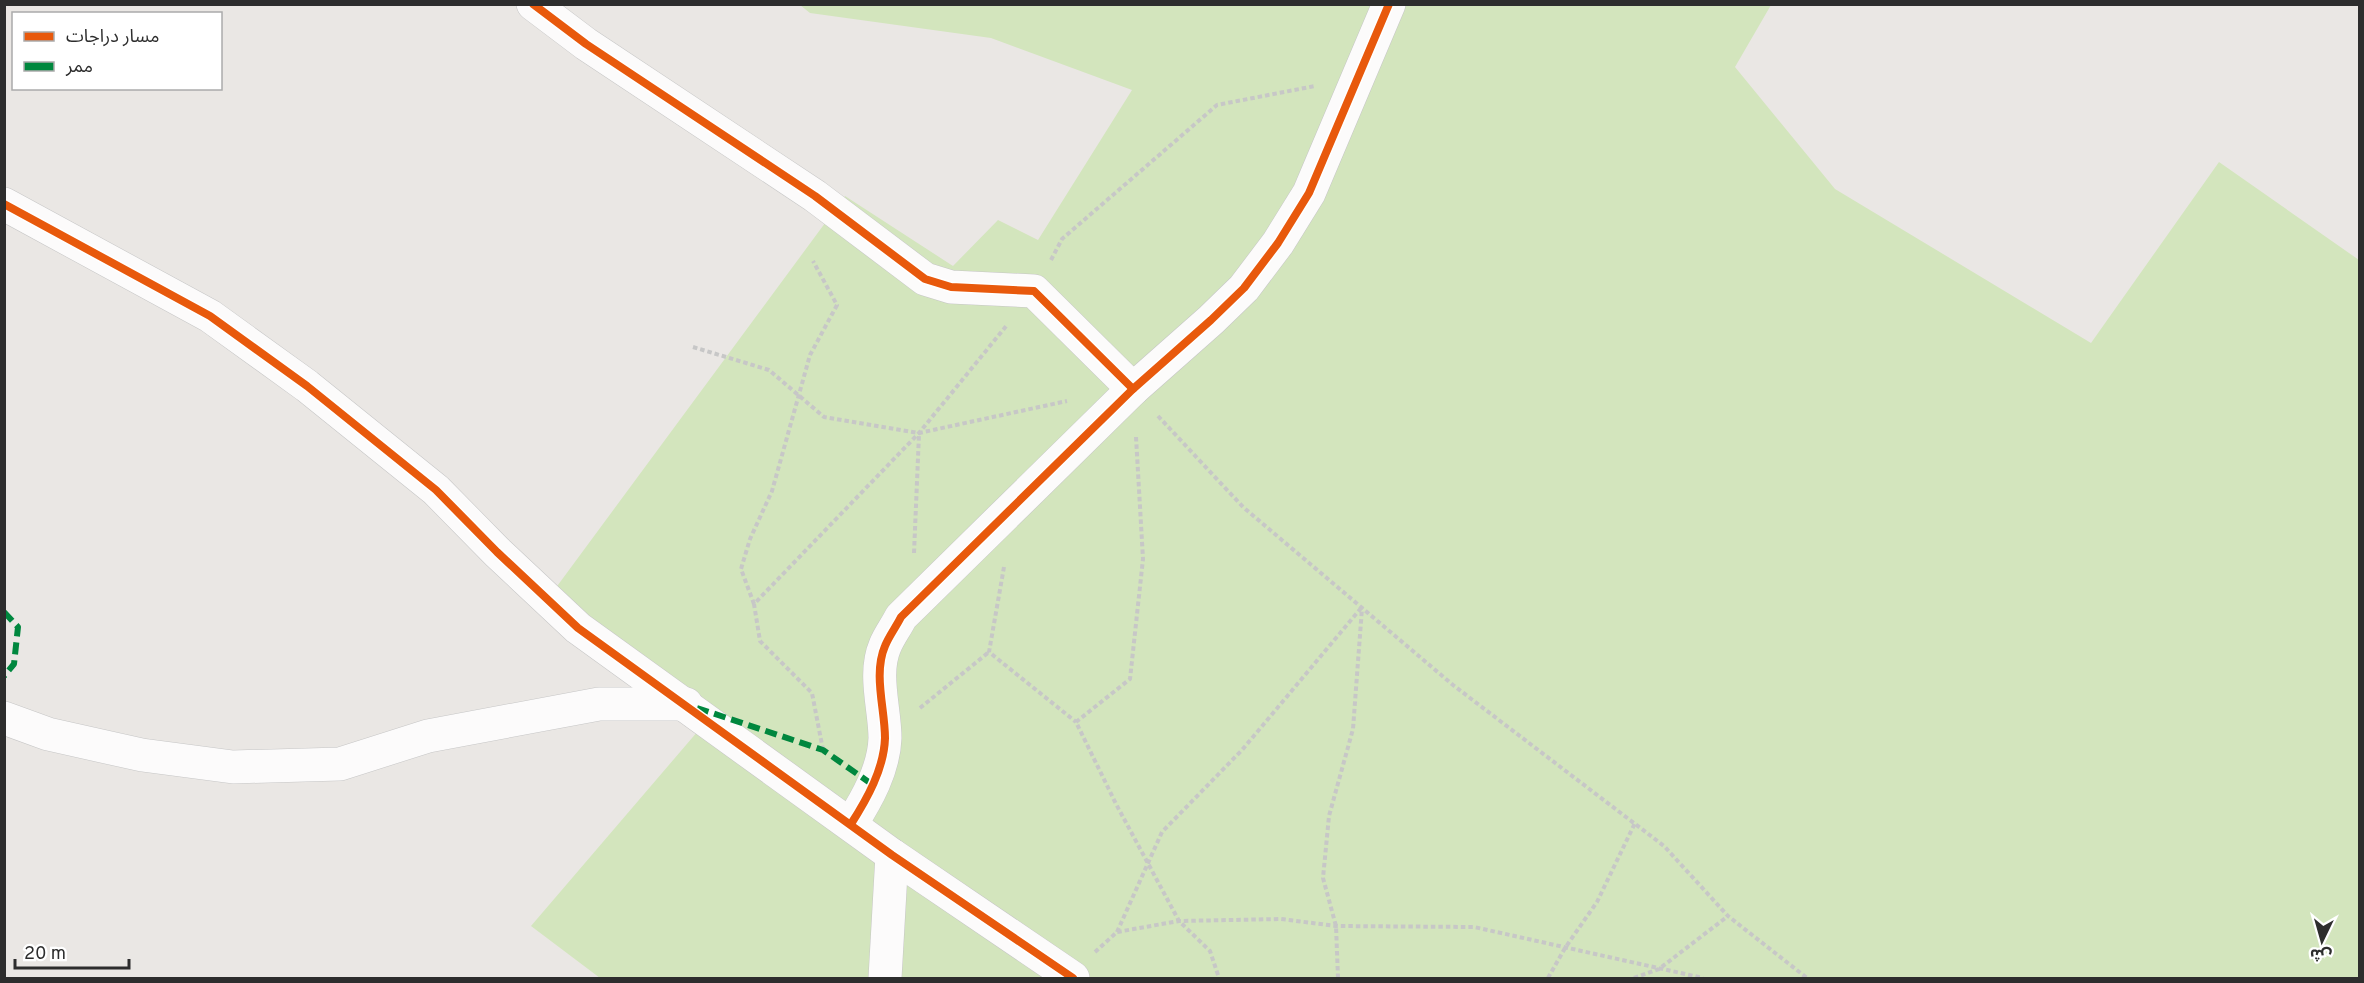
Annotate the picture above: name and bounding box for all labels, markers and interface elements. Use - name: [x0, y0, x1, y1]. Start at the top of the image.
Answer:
- legend: [12, 12, 222, 90]
- text: مسار دراجات: [66, 26, 160, 49]
- text: ممر: [65, 56, 93, 79]
- north arrow: [2292, 911, 2352, 971]
- scale bar: [15, 932, 129, 970]
- text: 20 m: [24, 943, 66, 966]
- text: ش: [2309, 943, 2333, 965]

